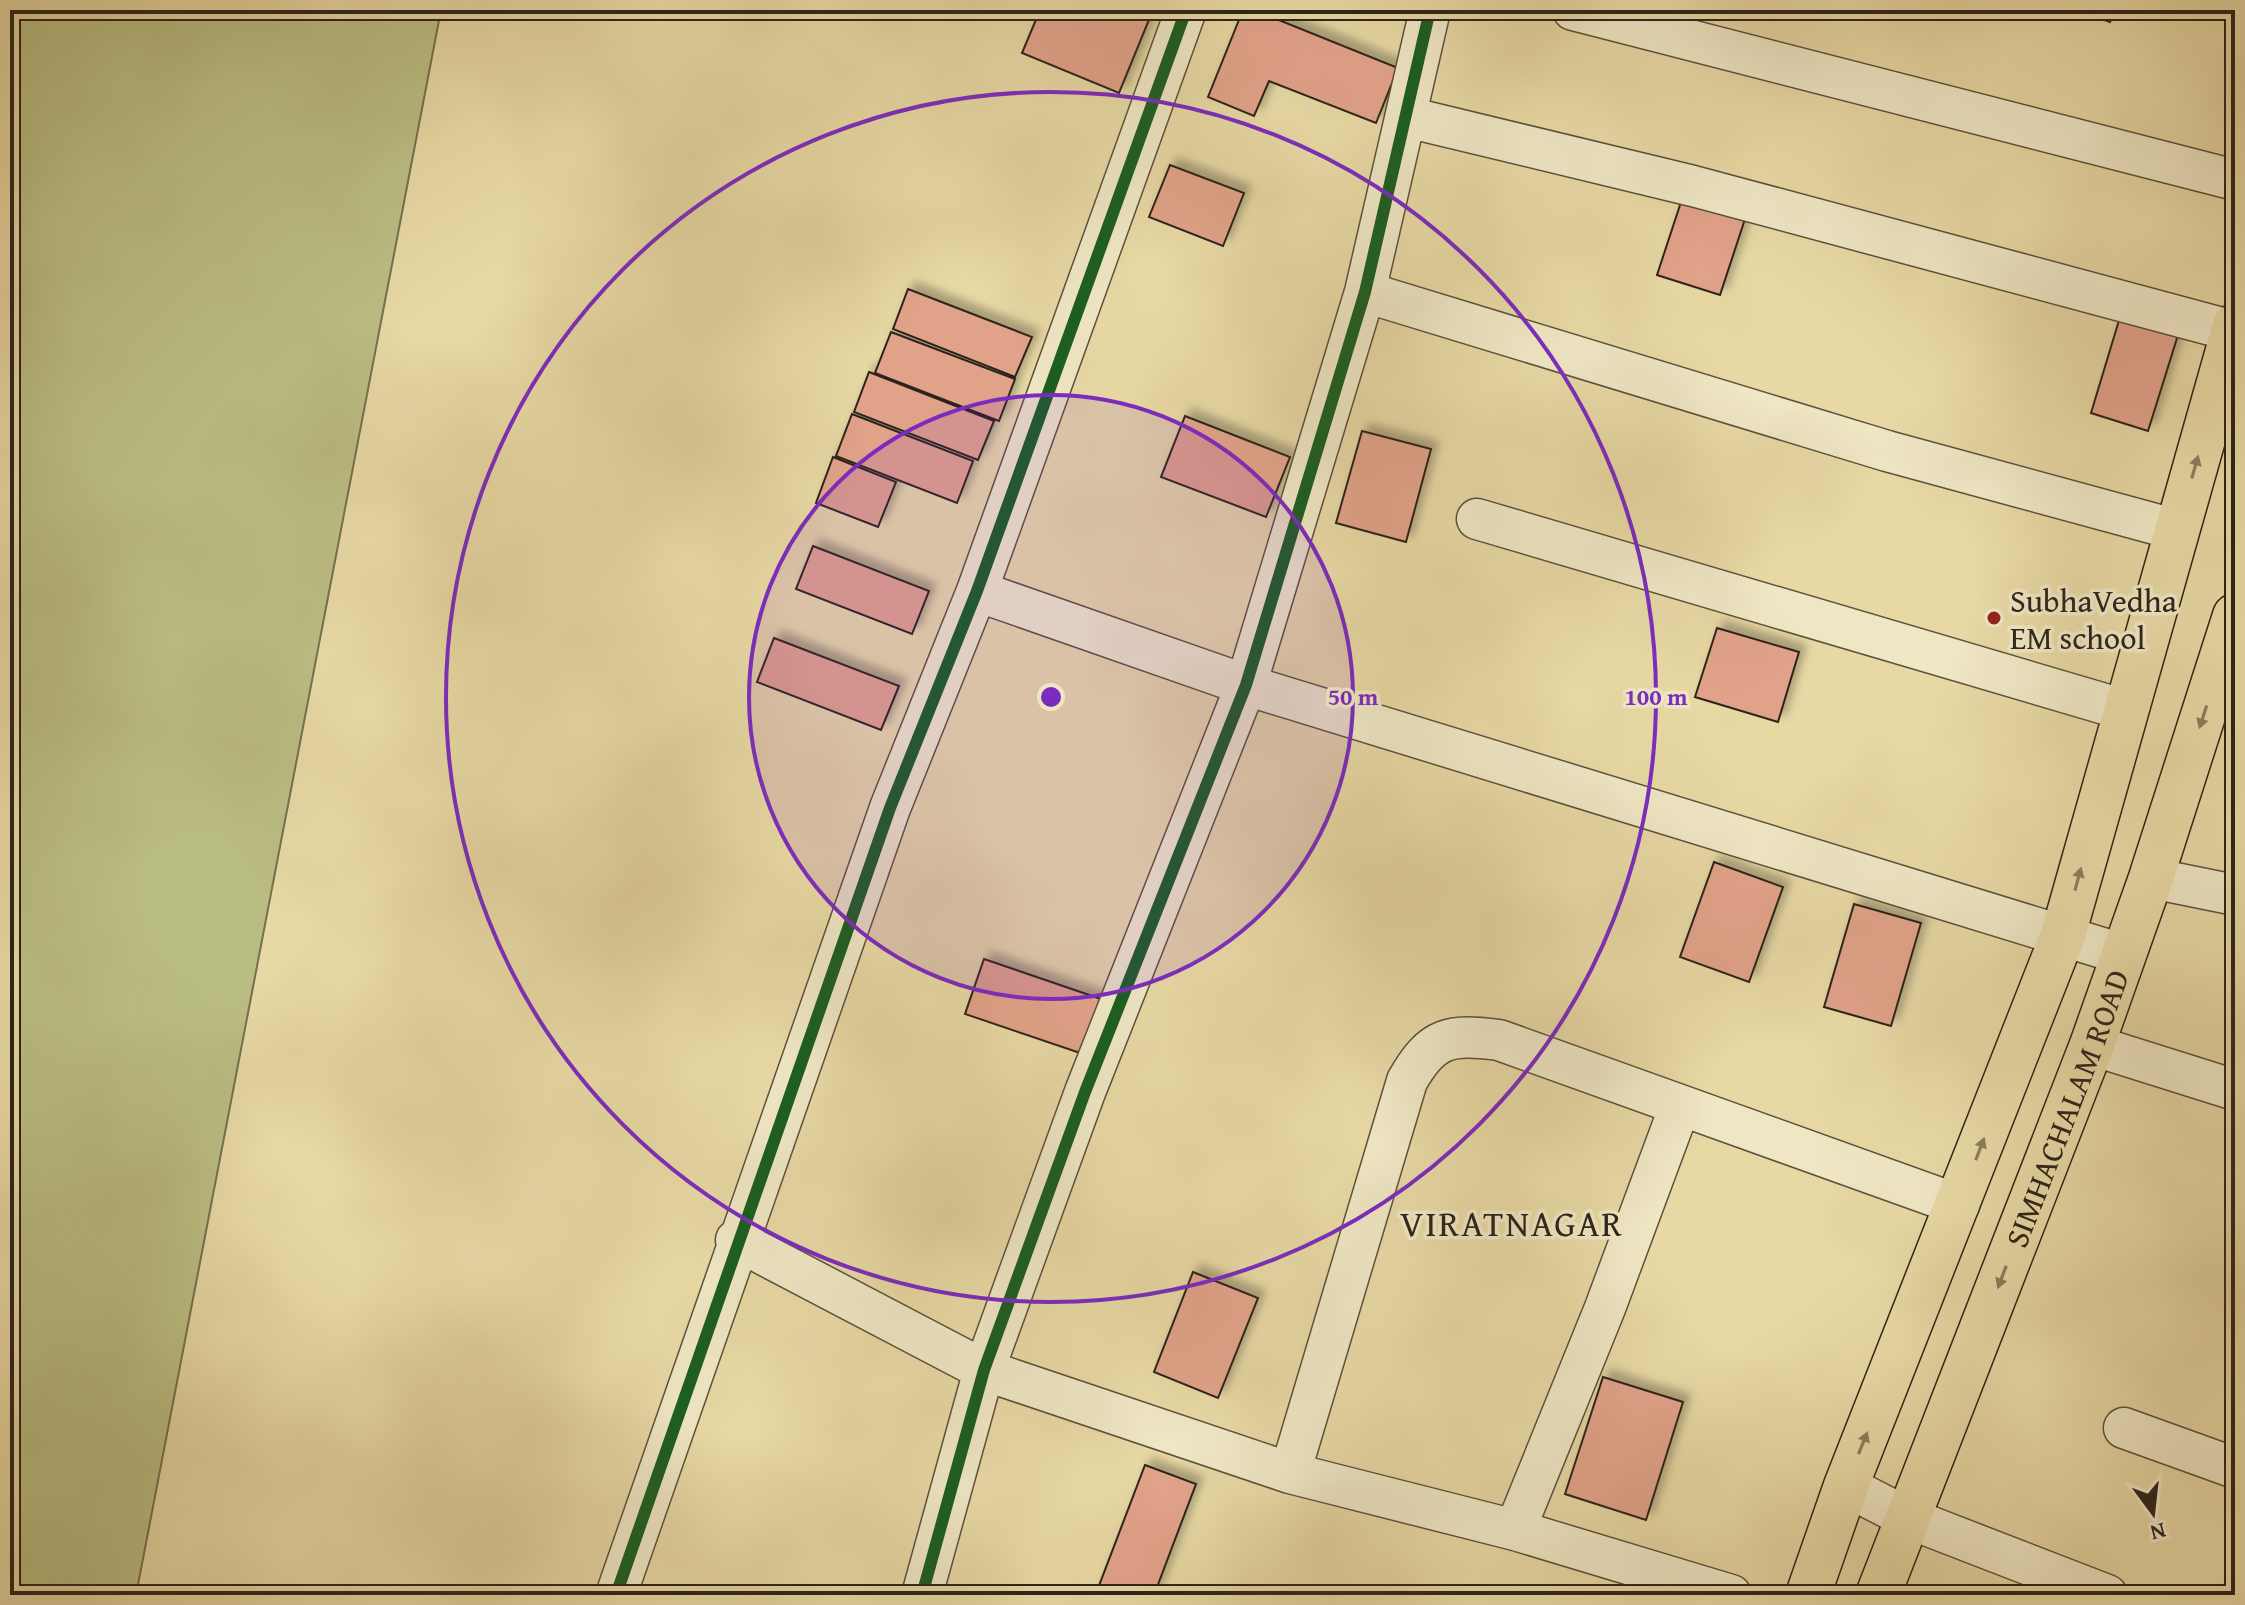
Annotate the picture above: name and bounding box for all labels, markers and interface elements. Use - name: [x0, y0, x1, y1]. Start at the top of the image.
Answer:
- one-way arrow: [2189, 454, 2202, 478]
- place label: SubhaVedha EM school: [2010, 577, 2177, 661]
- marker: SubhaVedha EM school: [1985, 609, 2003, 627]
- text: 50 m: [1328, 679, 1379, 714]
- text: 100 m: [1624, 679, 1688, 714]
- centre of rings: [1037, 683, 1065, 711]
- one-way arrow: [2196, 705, 2208, 729]
- one-way arrow: [2072, 866, 2085, 890]
- street label: SIMHACHALAM ROAD: [1992, 963, 2140, 1254]
- one-way arrow: [1974, 1137, 1987, 1161]
- district label: VIRATNAGAR: [1400, 1196, 1624, 1249]
- one-way arrow: [1995, 1265, 2008, 1289]
- one-way arrow: [1857, 1431, 1870, 1455]
- north arrow: [2113, 1473, 2193, 1553]
- text: N: [2147, 1515, 2169, 1550]

